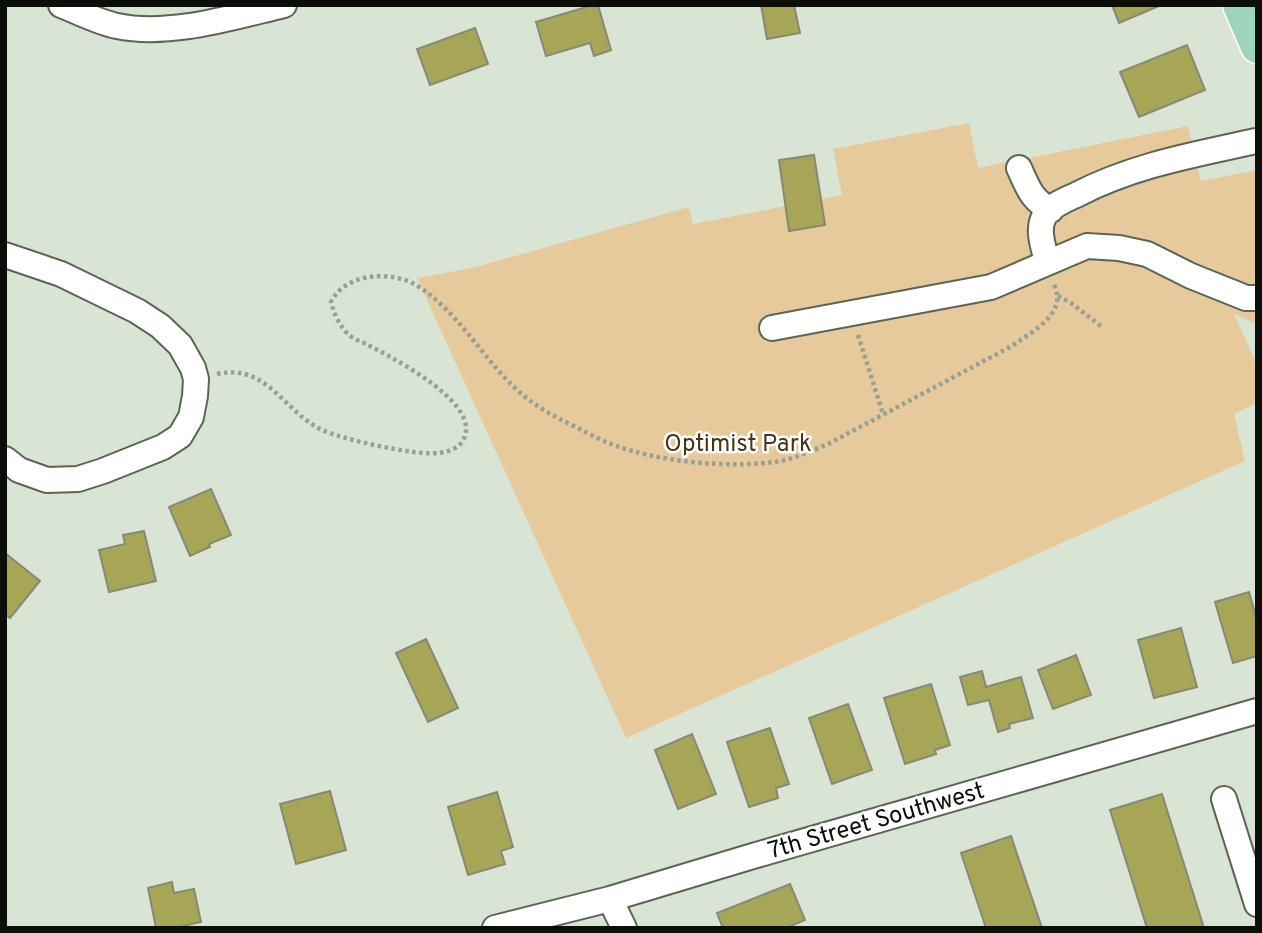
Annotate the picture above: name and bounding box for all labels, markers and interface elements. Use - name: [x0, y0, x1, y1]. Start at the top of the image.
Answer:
- park label: Optimist Park: [664, 430, 812, 460]
- street label: 7th Street Southwest: [765, 777, 988, 867]

